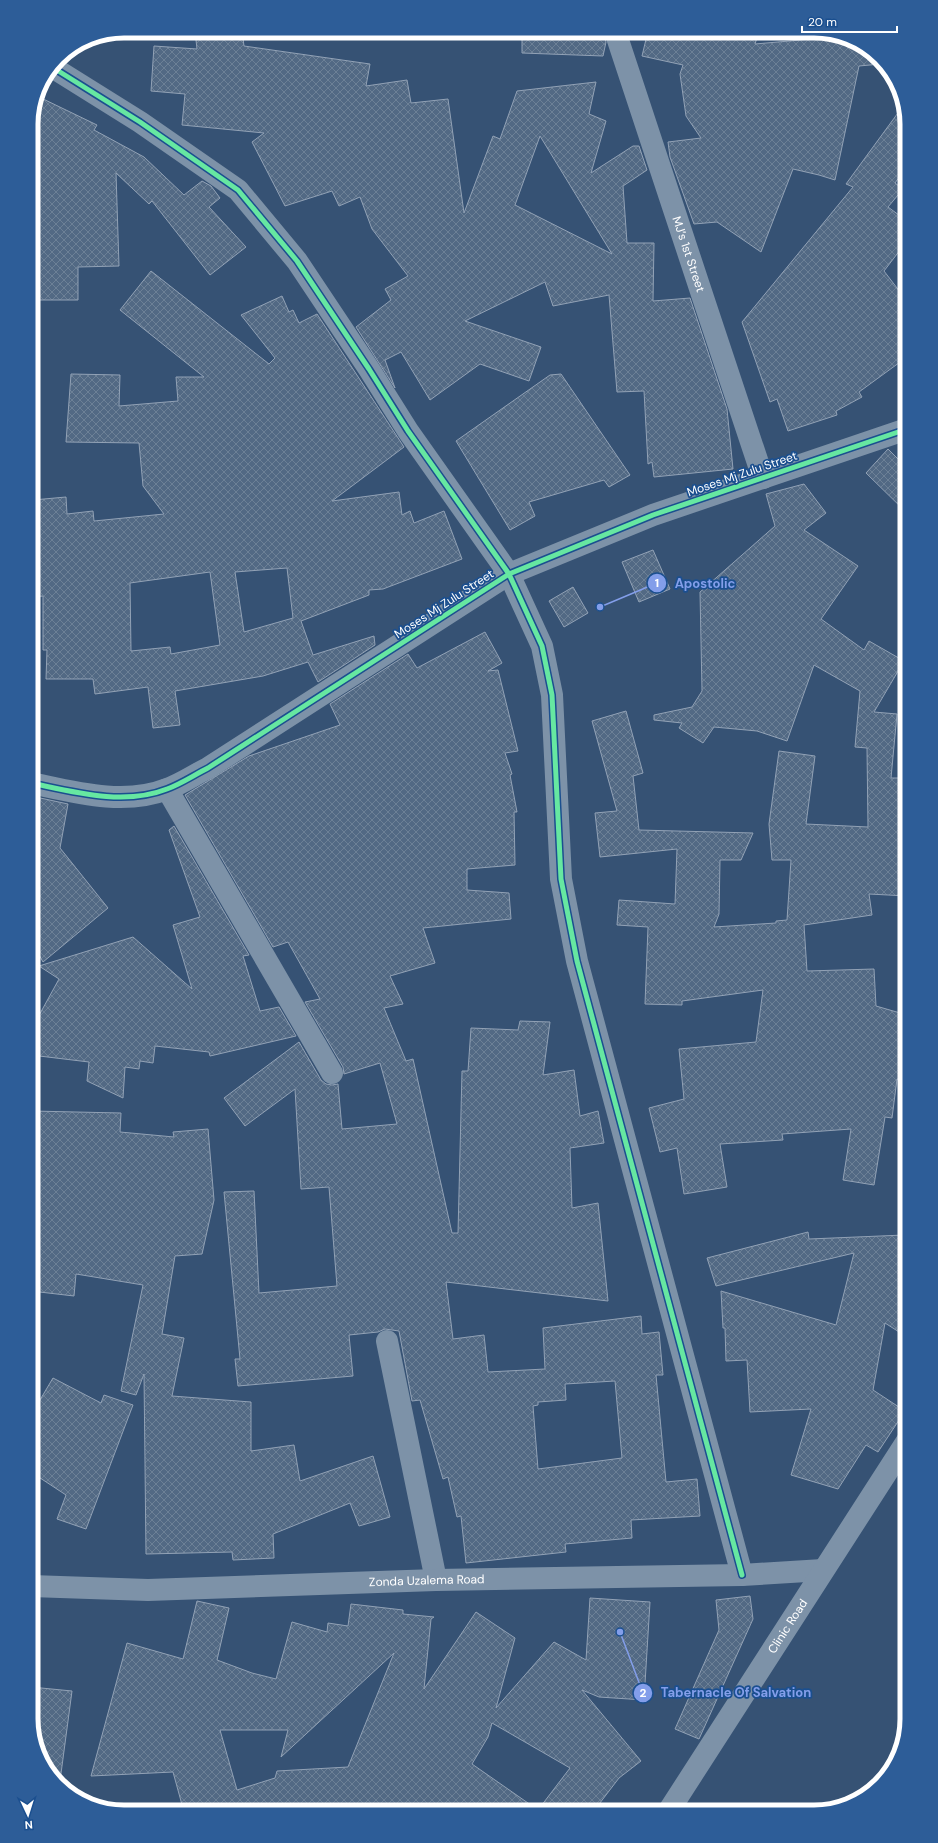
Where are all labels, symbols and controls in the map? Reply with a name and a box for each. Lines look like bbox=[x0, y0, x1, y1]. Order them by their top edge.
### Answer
scale bar bbox=[802, 8, 897, 34]
text: 20 m bbox=[808, 14, 837, 30]
street label: MJ’s 1st Street bbox=[668, 214, 709, 294]
street label: Moses Mj Zulu Street bbox=[685, 448, 800, 500]
street label: Moses Mj Zulu Street bbox=[391, 566, 497, 642]
callout: Apostolic bbox=[647, 570, 743, 595]
text: 1 bbox=[655, 575, 659, 591]
text: Apostolic bbox=[675, 575, 735, 592]
street label: Zonda Uzalema Road bbox=[369, 1571, 485, 1590]
street label: Clinic Road bbox=[764, 1596, 811, 1657]
callout: Tabernacle Of Salvation bbox=[633, 1680, 819, 1705]
text: Tabernacle Of Salvation bbox=[661, 1684, 811, 1701]
text: 2 bbox=[640, 1685, 647, 1701]
north arrow bbox=[8, 1795, 48, 1835]
text: N bbox=[24, 1818, 33, 1832]

